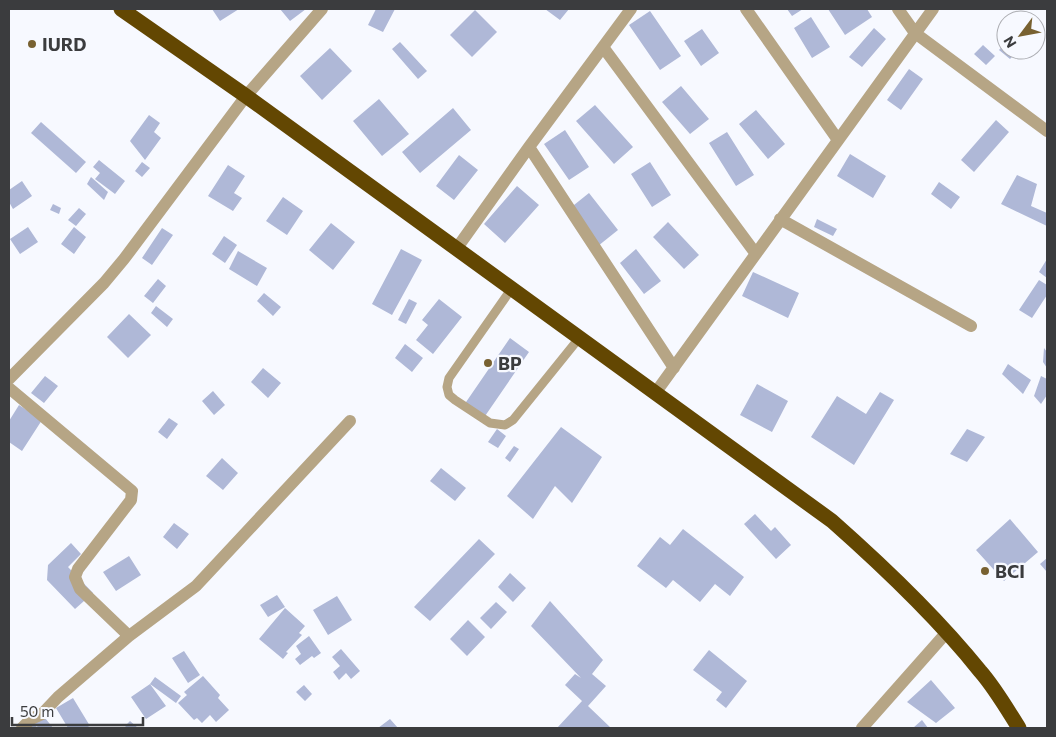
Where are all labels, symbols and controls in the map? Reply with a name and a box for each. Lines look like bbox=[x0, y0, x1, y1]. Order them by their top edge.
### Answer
north arrow bbox=[996, 10, 1046, 60]
place label: IURD bbox=[42, 33, 86, 55]
text: N bbox=[1000, 33, 1020, 51]
marker: IURD bbox=[26, 38, 38, 50]
place label: BP bbox=[498, 352, 522, 374]
marker: BP bbox=[482, 357, 494, 369]
place label: BCI bbox=[995, 560, 1025, 582]
marker: BCI bbox=[979, 565, 991, 577]
scale bar bbox=[12, 694, 144, 726]
text: 50 m bbox=[20, 702, 54, 720]

